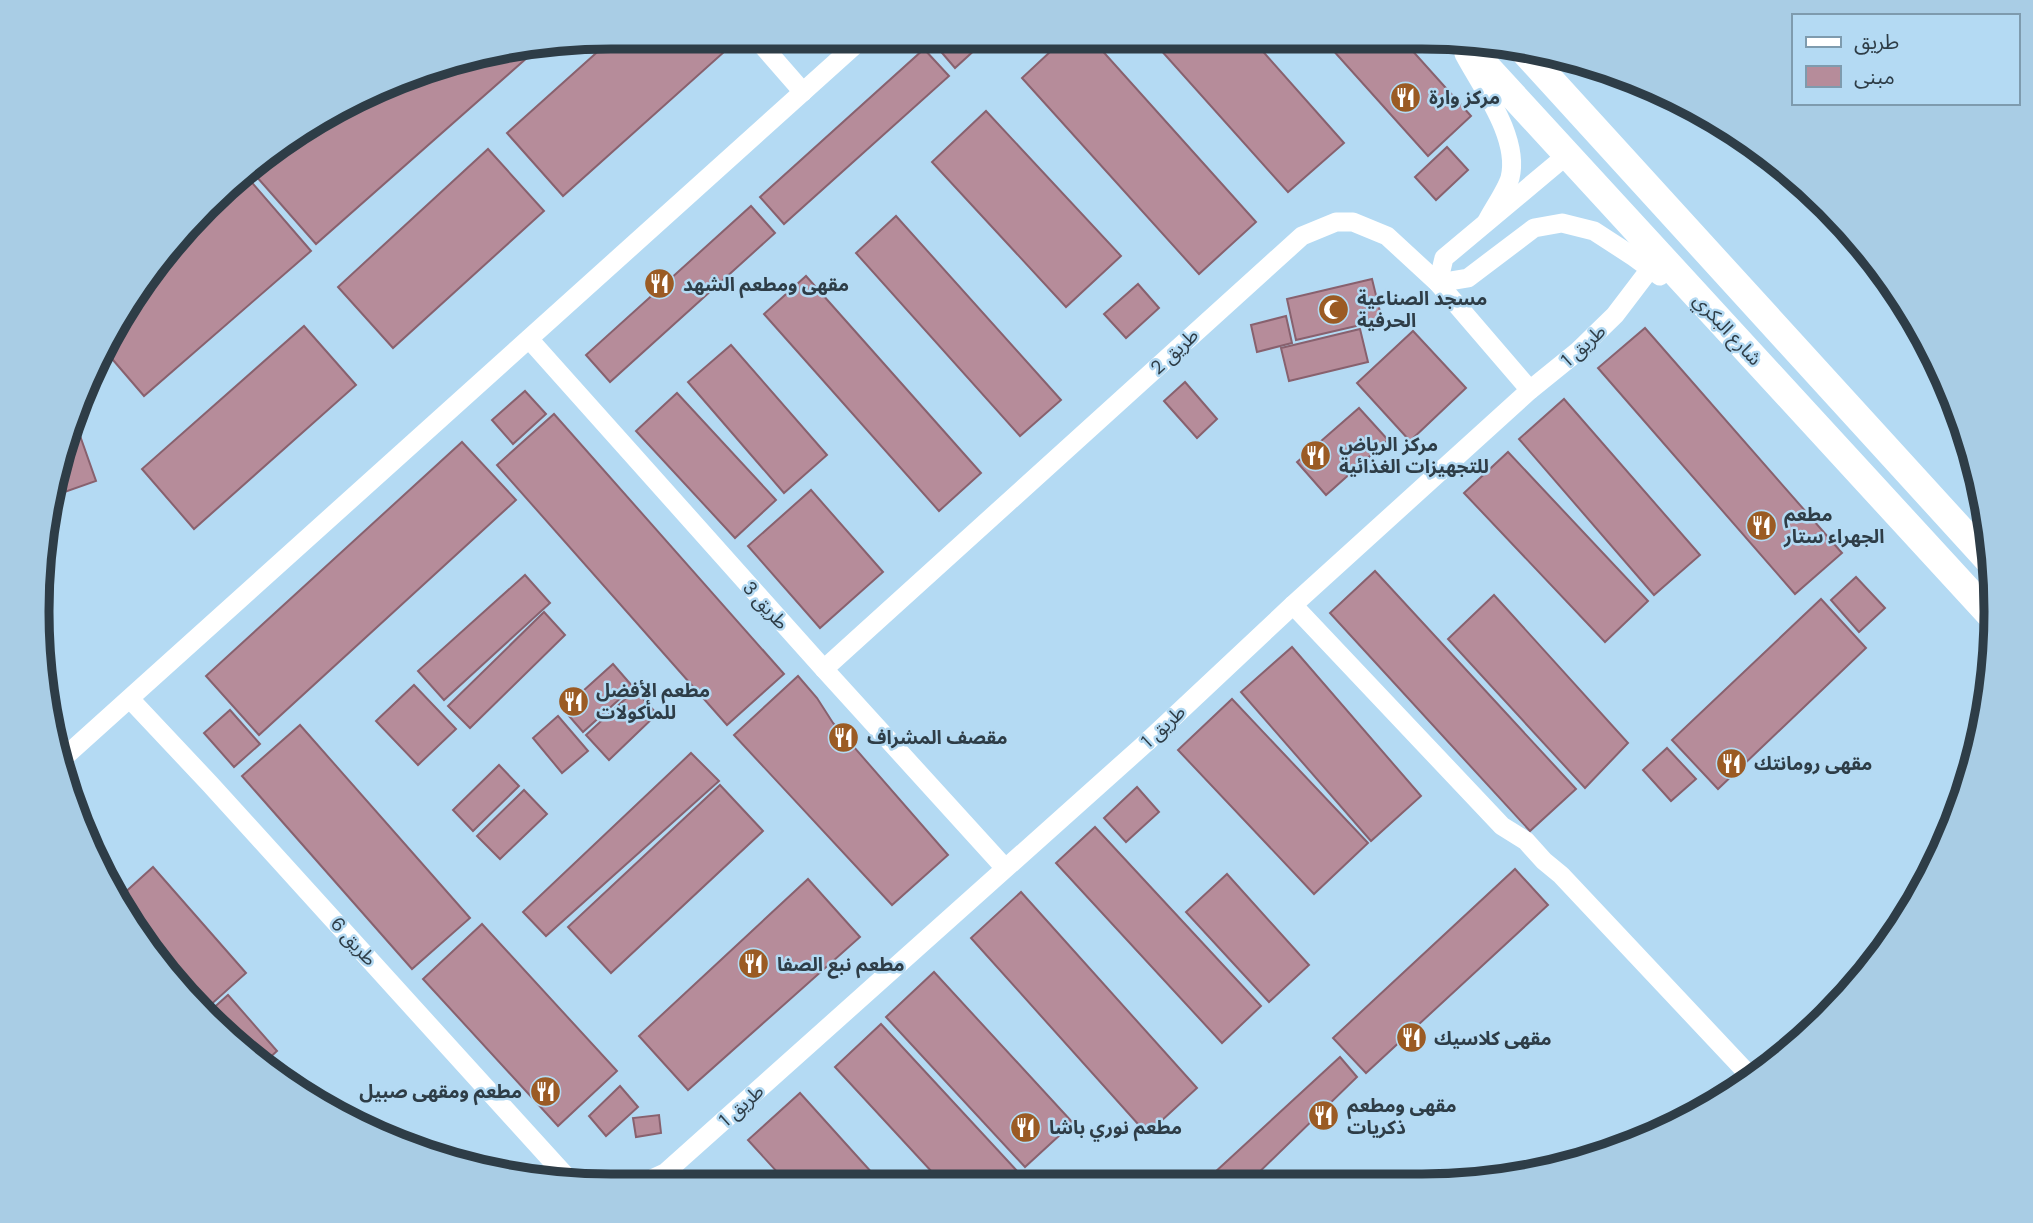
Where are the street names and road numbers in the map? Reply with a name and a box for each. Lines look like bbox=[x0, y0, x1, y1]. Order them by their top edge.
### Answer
street label: شارع البكري bbox=[1686, 288, 1767, 372]
street label: طريق 1 bbox=[1556, 319, 1611, 372]
street label: طريق 2 bbox=[1145, 323, 1204, 380]
street label: طريق 3 bbox=[737, 576, 794, 635]
street label: طريق 1 bbox=[1136, 699, 1191, 753]
street label: طريق 6 bbox=[325, 911, 382, 971]
street label: طريق 1 bbox=[714, 1079, 769, 1132]

